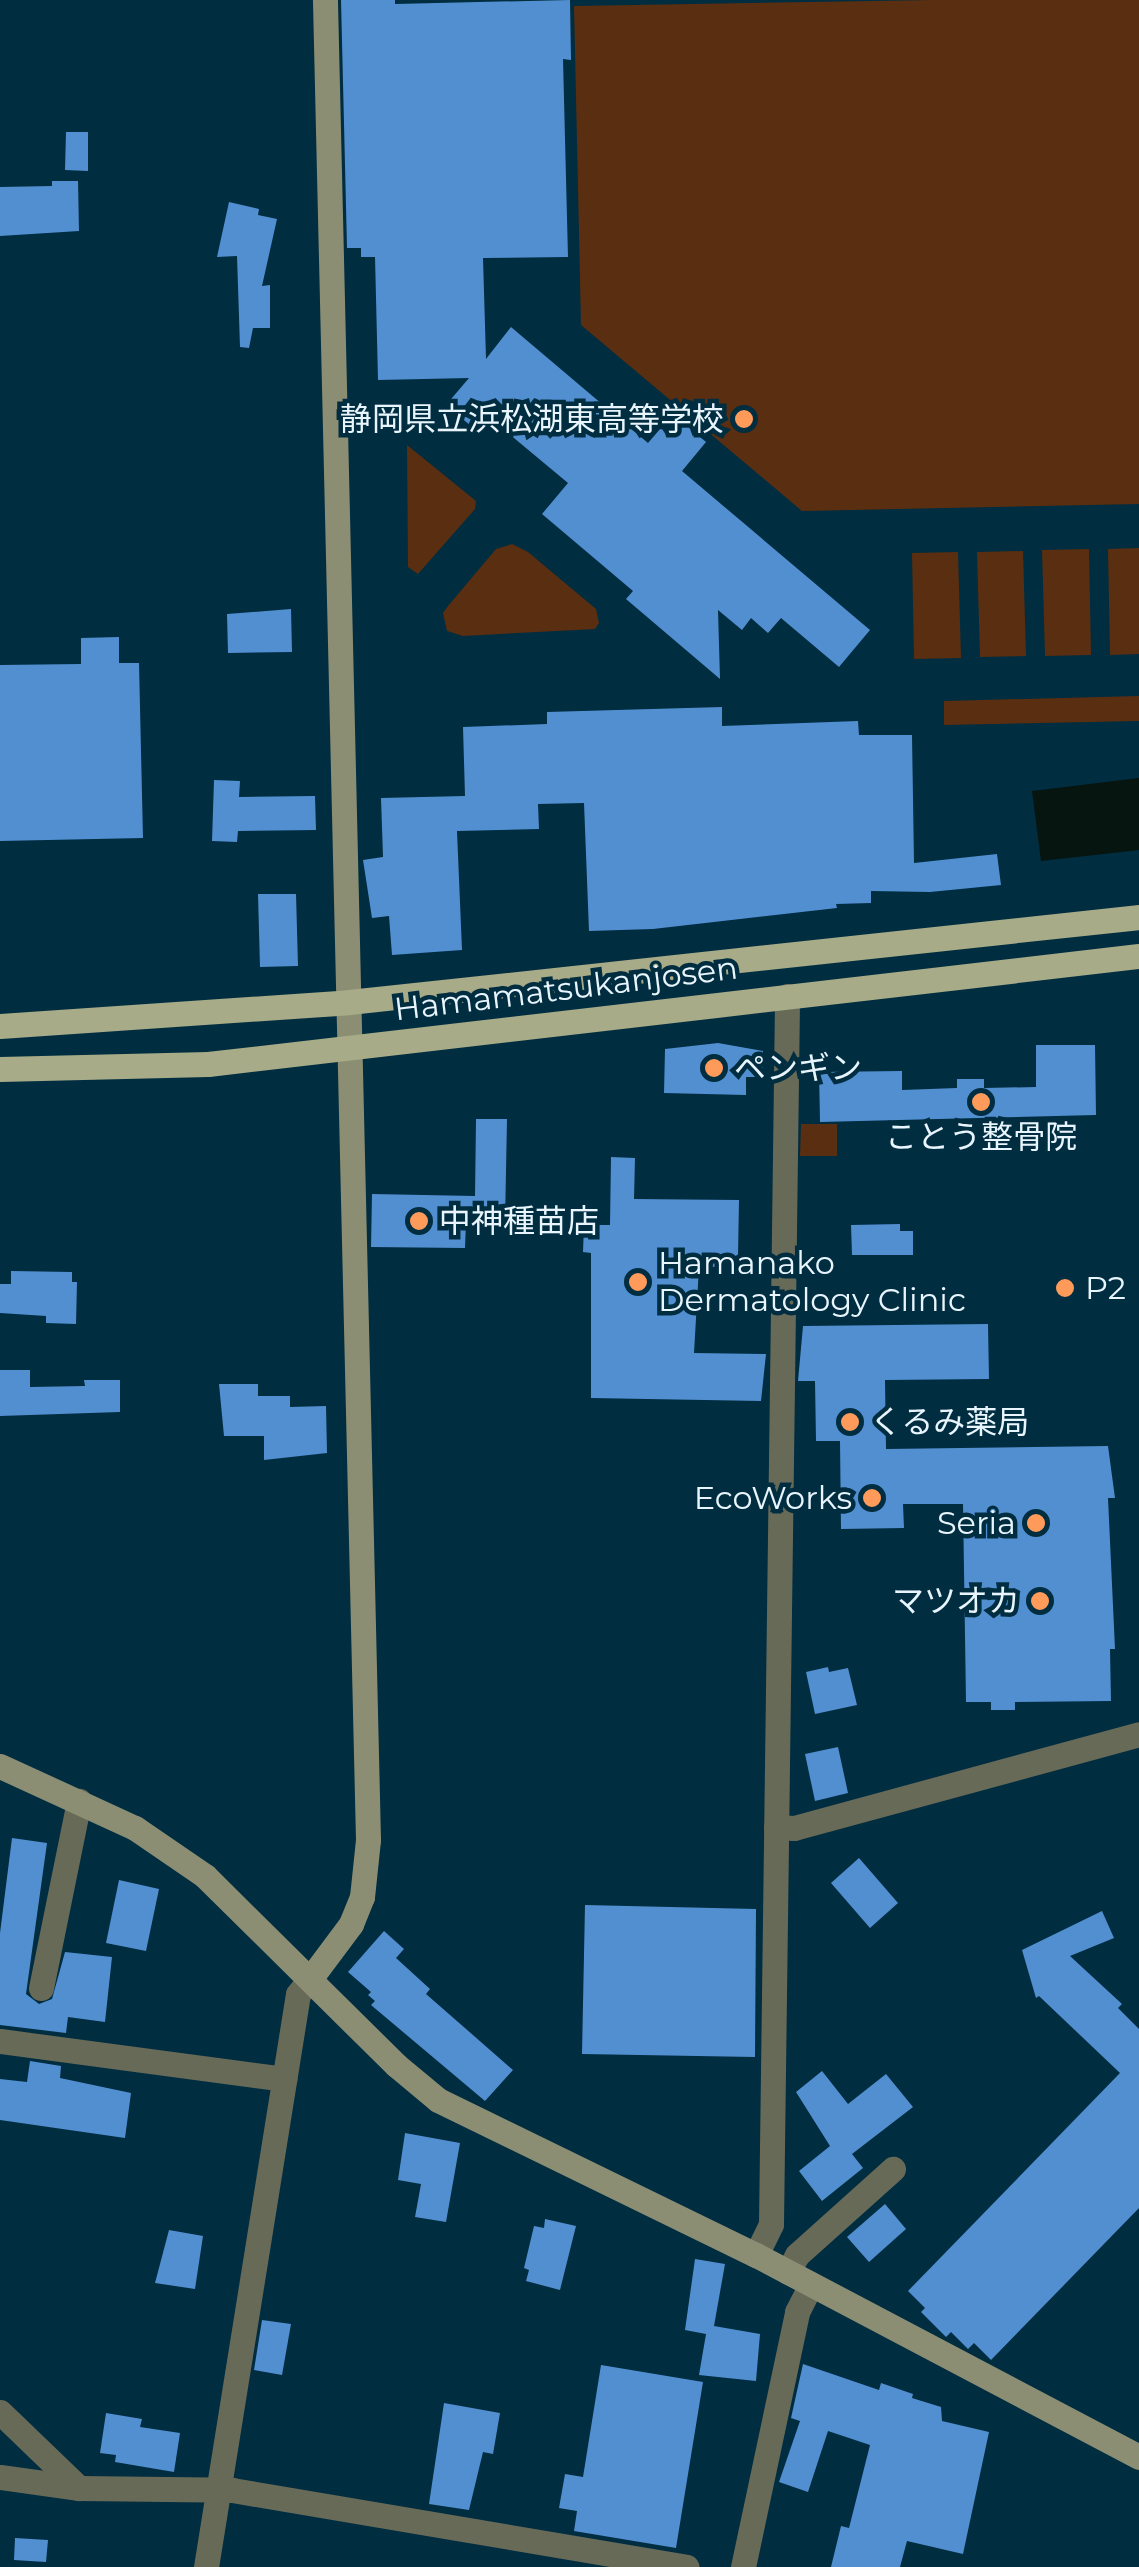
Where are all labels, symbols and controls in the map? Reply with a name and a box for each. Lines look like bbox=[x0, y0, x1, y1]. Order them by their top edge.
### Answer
place label: 静岡県立浜松湖東高等学校 bbox=[340, 400, 724, 438]
marker: 静岡県立浜松湖東高等学校 bbox=[733, 408, 755, 430]
street label: Hamamatsukanjosen bbox=[392, 949, 740, 1029]
place label: ペンギン bbox=[734, 1049, 862, 1087]
marker: ペンギン bbox=[703, 1057, 725, 1079]
marker: ことう整骨院 bbox=[970, 1091, 992, 1113]
place label: ことう整骨院 bbox=[885, 1118, 1077, 1156]
place label: 中神種苗店 bbox=[439, 1202, 599, 1240]
marker: 中神種苗店 bbox=[408, 1210, 430, 1232]
place label: Hamanako Dermatology Clinic bbox=[658, 1245, 966, 1320]
place label: P2 bbox=[1085, 1269, 1126, 1307]
marker: Hamanako Dermatology Clinic bbox=[627, 1271, 649, 1293]
marker: P2 bbox=[1054, 1277, 1076, 1299]
place label: くるみ薬局 bbox=[870, 1403, 1030, 1441]
marker: くるみ薬局 bbox=[839, 1411, 861, 1433]
place label: EcoWorks bbox=[694, 1479, 852, 1517]
marker: EcoWorks bbox=[861, 1487, 883, 1509]
place label: Seria bbox=[937, 1504, 1016, 1542]
marker: Seria bbox=[1025, 1512, 1047, 1534]
place label: マツオカ bbox=[892, 1582, 1020, 1620]
marker: マツオカ bbox=[1029, 1590, 1051, 1612]

